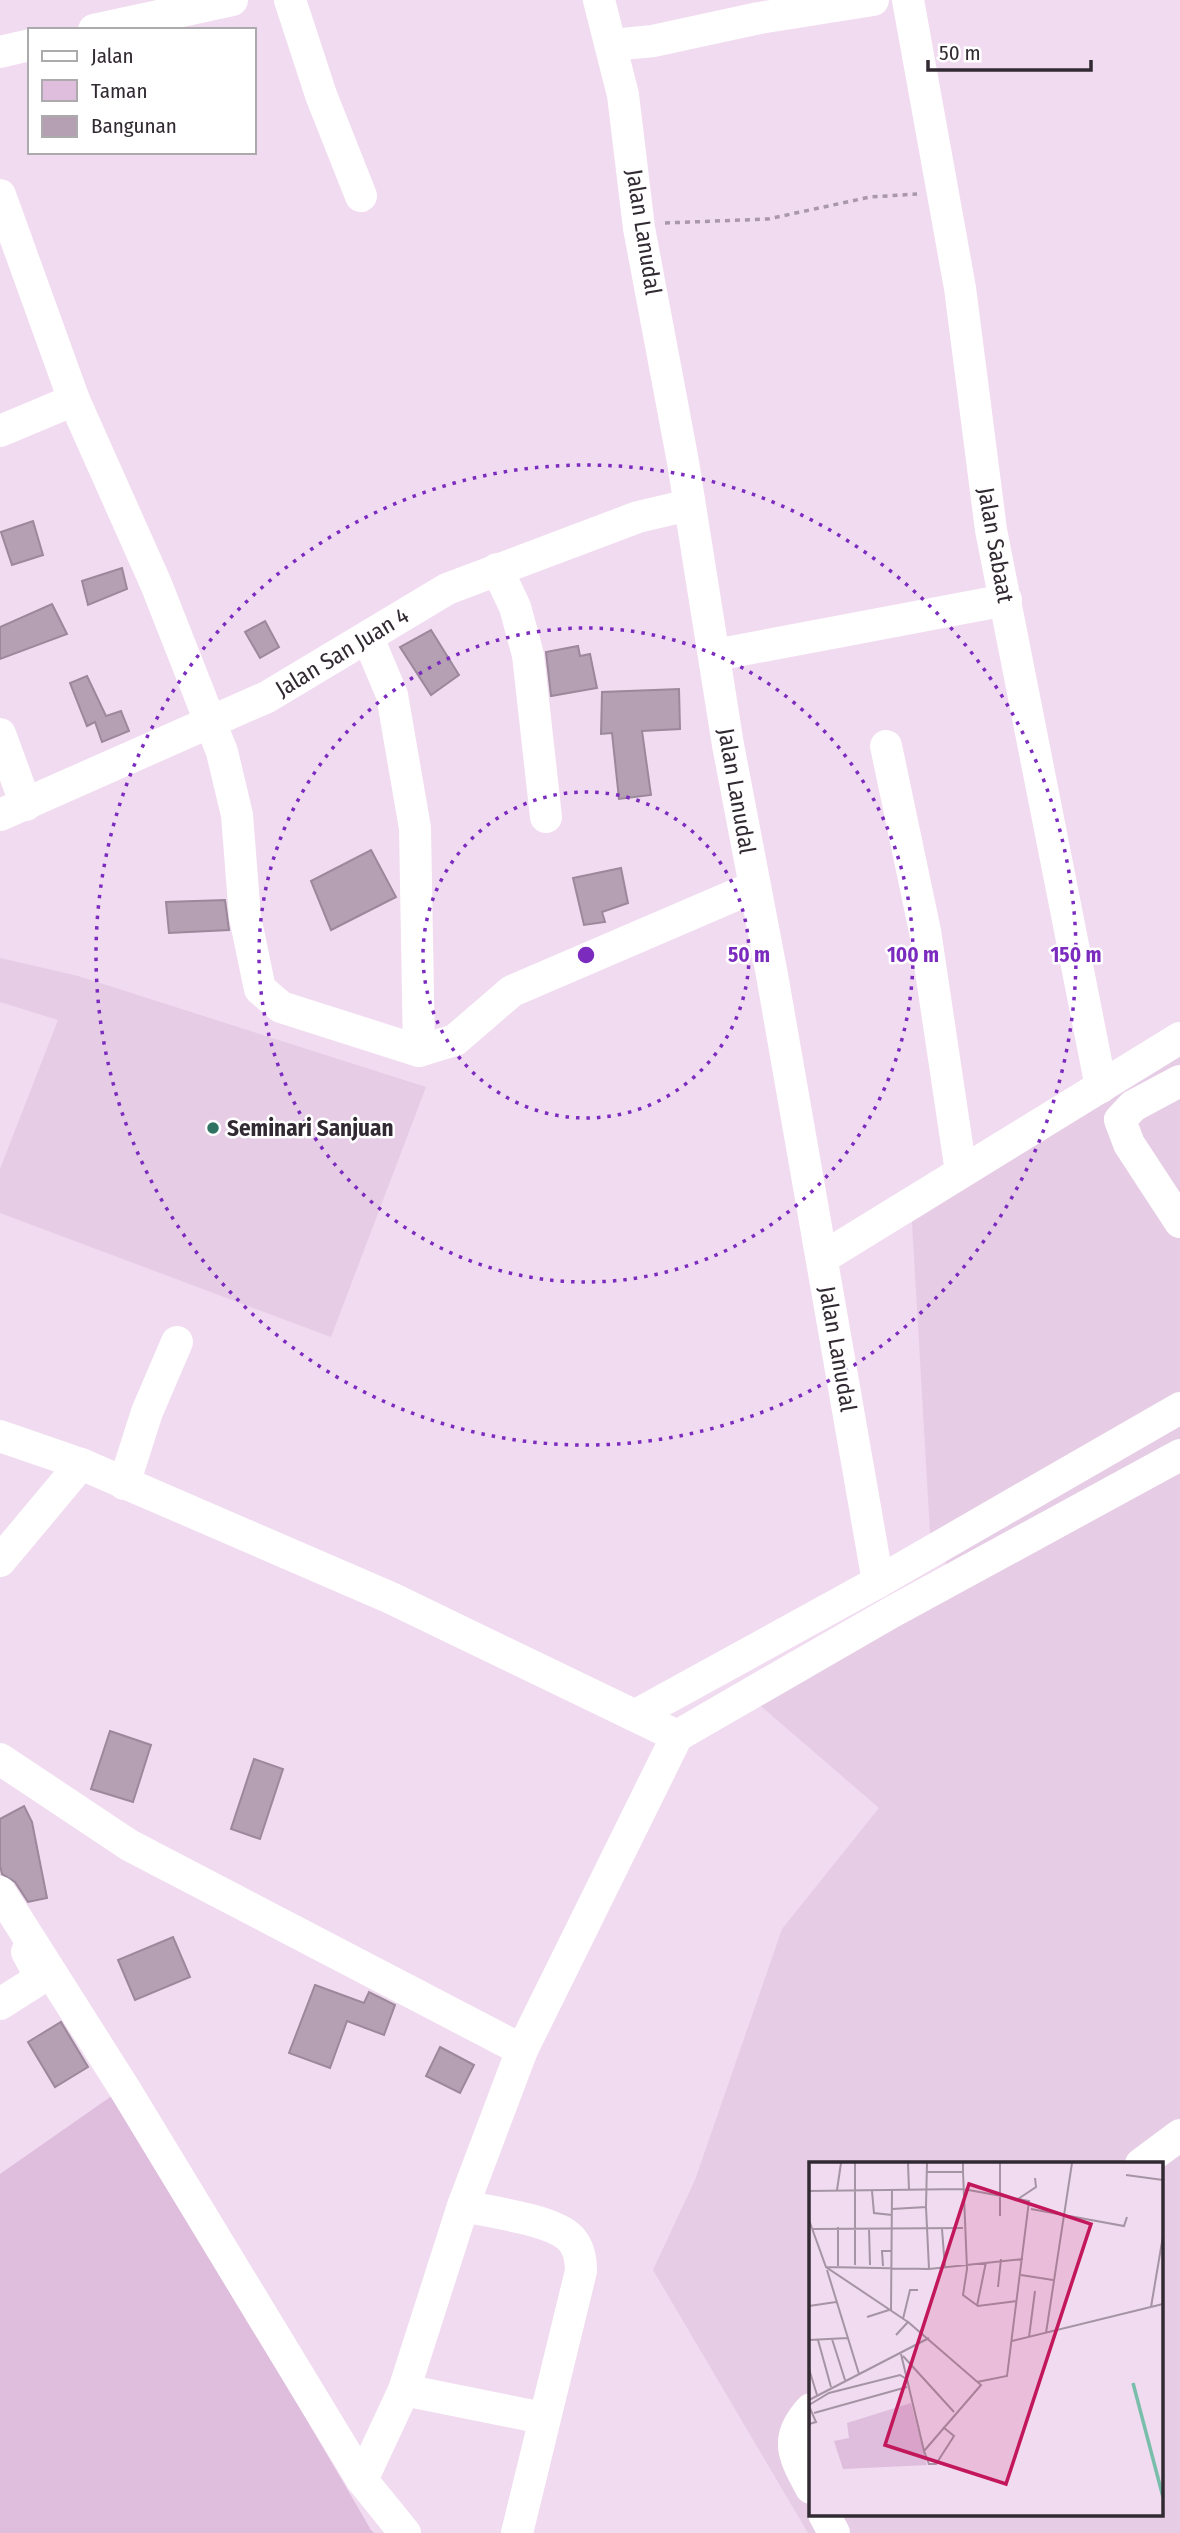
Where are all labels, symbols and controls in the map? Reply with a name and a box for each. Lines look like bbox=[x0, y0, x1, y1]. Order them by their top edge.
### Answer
legend bbox=[28, 28, 256, 154]
scale bar bbox=[928, 28, 1091, 72]
text: 50 m bbox=[939, 40, 981, 66]
text: Jalan bbox=[91, 43, 134, 69]
text: Taman bbox=[91, 78, 147, 104]
text: Bangunan bbox=[91, 113, 177, 139]
street label: Jalan Lanudal bbox=[620, 167, 668, 297]
street label: Jalan Sabaat bbox=[972, 485, 1020, 605]
street label: Jalan San Juan 4 bbox=[270, 601, 414, 703]
street label: Jalan Lanudal bbox=[712, 726, 762, 856]
text: 50 m bbox=[728, 942, 770, 968]
text: 100 m bbox=[887, 942, 939, 968]
text: 150 m bbox=[1050, 942, 1102, 968]
centre of rings bbox=[574, 943, 598, 967]
place label: Seminari Sanjuan bbox=[227, 1114, 394, 1142]
marker: Seminari Sanjuan bbox=[205, 1120, 221, 1136]
street label: Jalan Lanudal bbox=[813, 1284, 863, 1414]
inset map bbox=[809, 2162, 1162, 2516]

